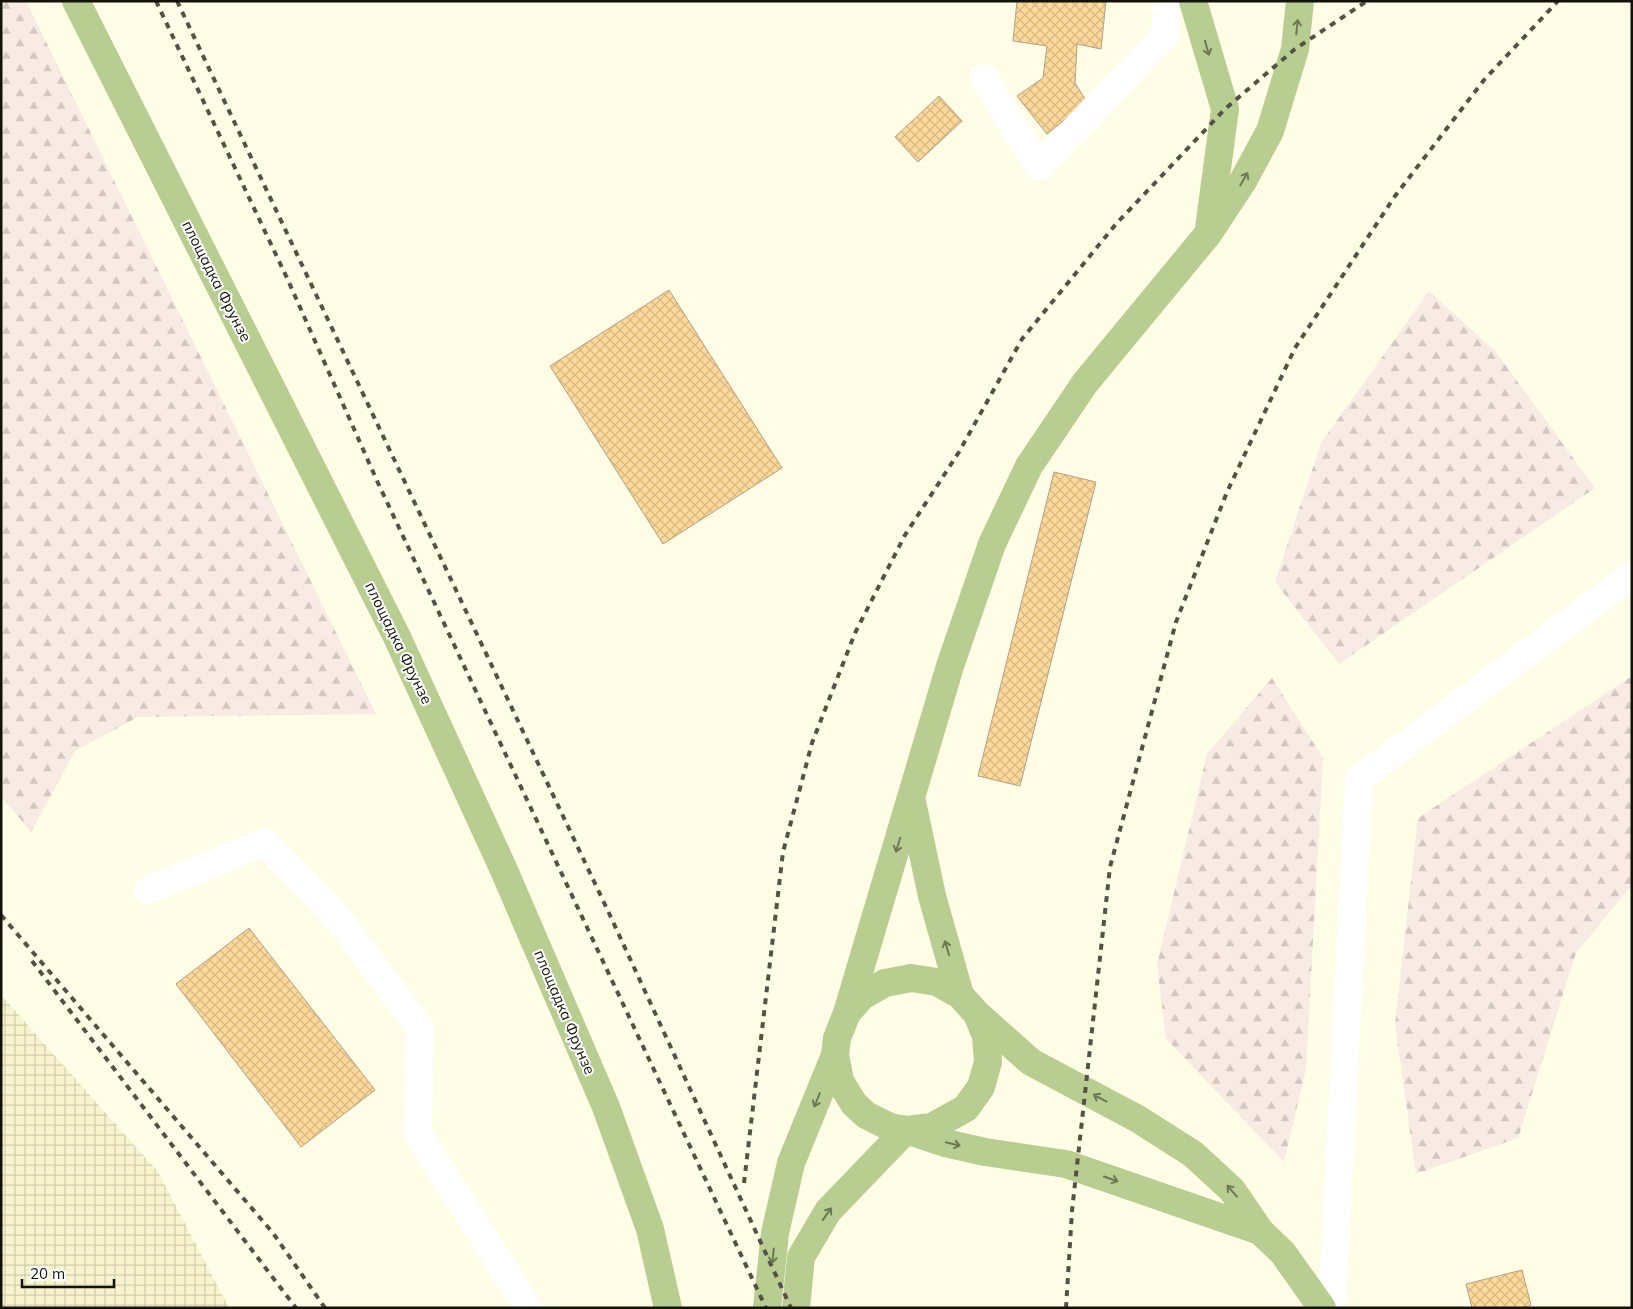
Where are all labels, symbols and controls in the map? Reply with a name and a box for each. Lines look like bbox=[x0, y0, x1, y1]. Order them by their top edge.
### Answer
one-way arrow bbox=[1292, 19, 1302, 35]
one-way arrow bbox=[1203, 40, 1213, 56]
one-way arrow bbox=[1240, 172, 1250, 186]
street label: площадка Фрунзе bbox=[178, 217, 256, 345]
street label: площадка Фрунзе bbox=[361, 579, 437, 707]
one-way arrow bbox=[892, 837, 902, 853]
one-way arrow bbox=[941, 940, 951, 956]
street label: площадка Фрунзе bbox=[530, 947, 600, 1077]
one-way arrow bbox=[812, 1092, 821, 1107]
one-way arrow bbox=[1093, 1093, 1108, 1103]
one-way arrow bbox=[944, 1140, 960, 1149]
one-way arrow bbox=[1102, 1175, 1118, 1184]
one-way arrow bbox=[1226, 1185, 1238, 1198]
one-way arrow bbox=[822, 1207, 832, 1221]
one-way arrow bbox=[768, 1247, 778, 1263]
scale bar bbox=[22, 1256, 115, 1288]
text: 20 m bbox=[30, 1264, 65, 1283]

